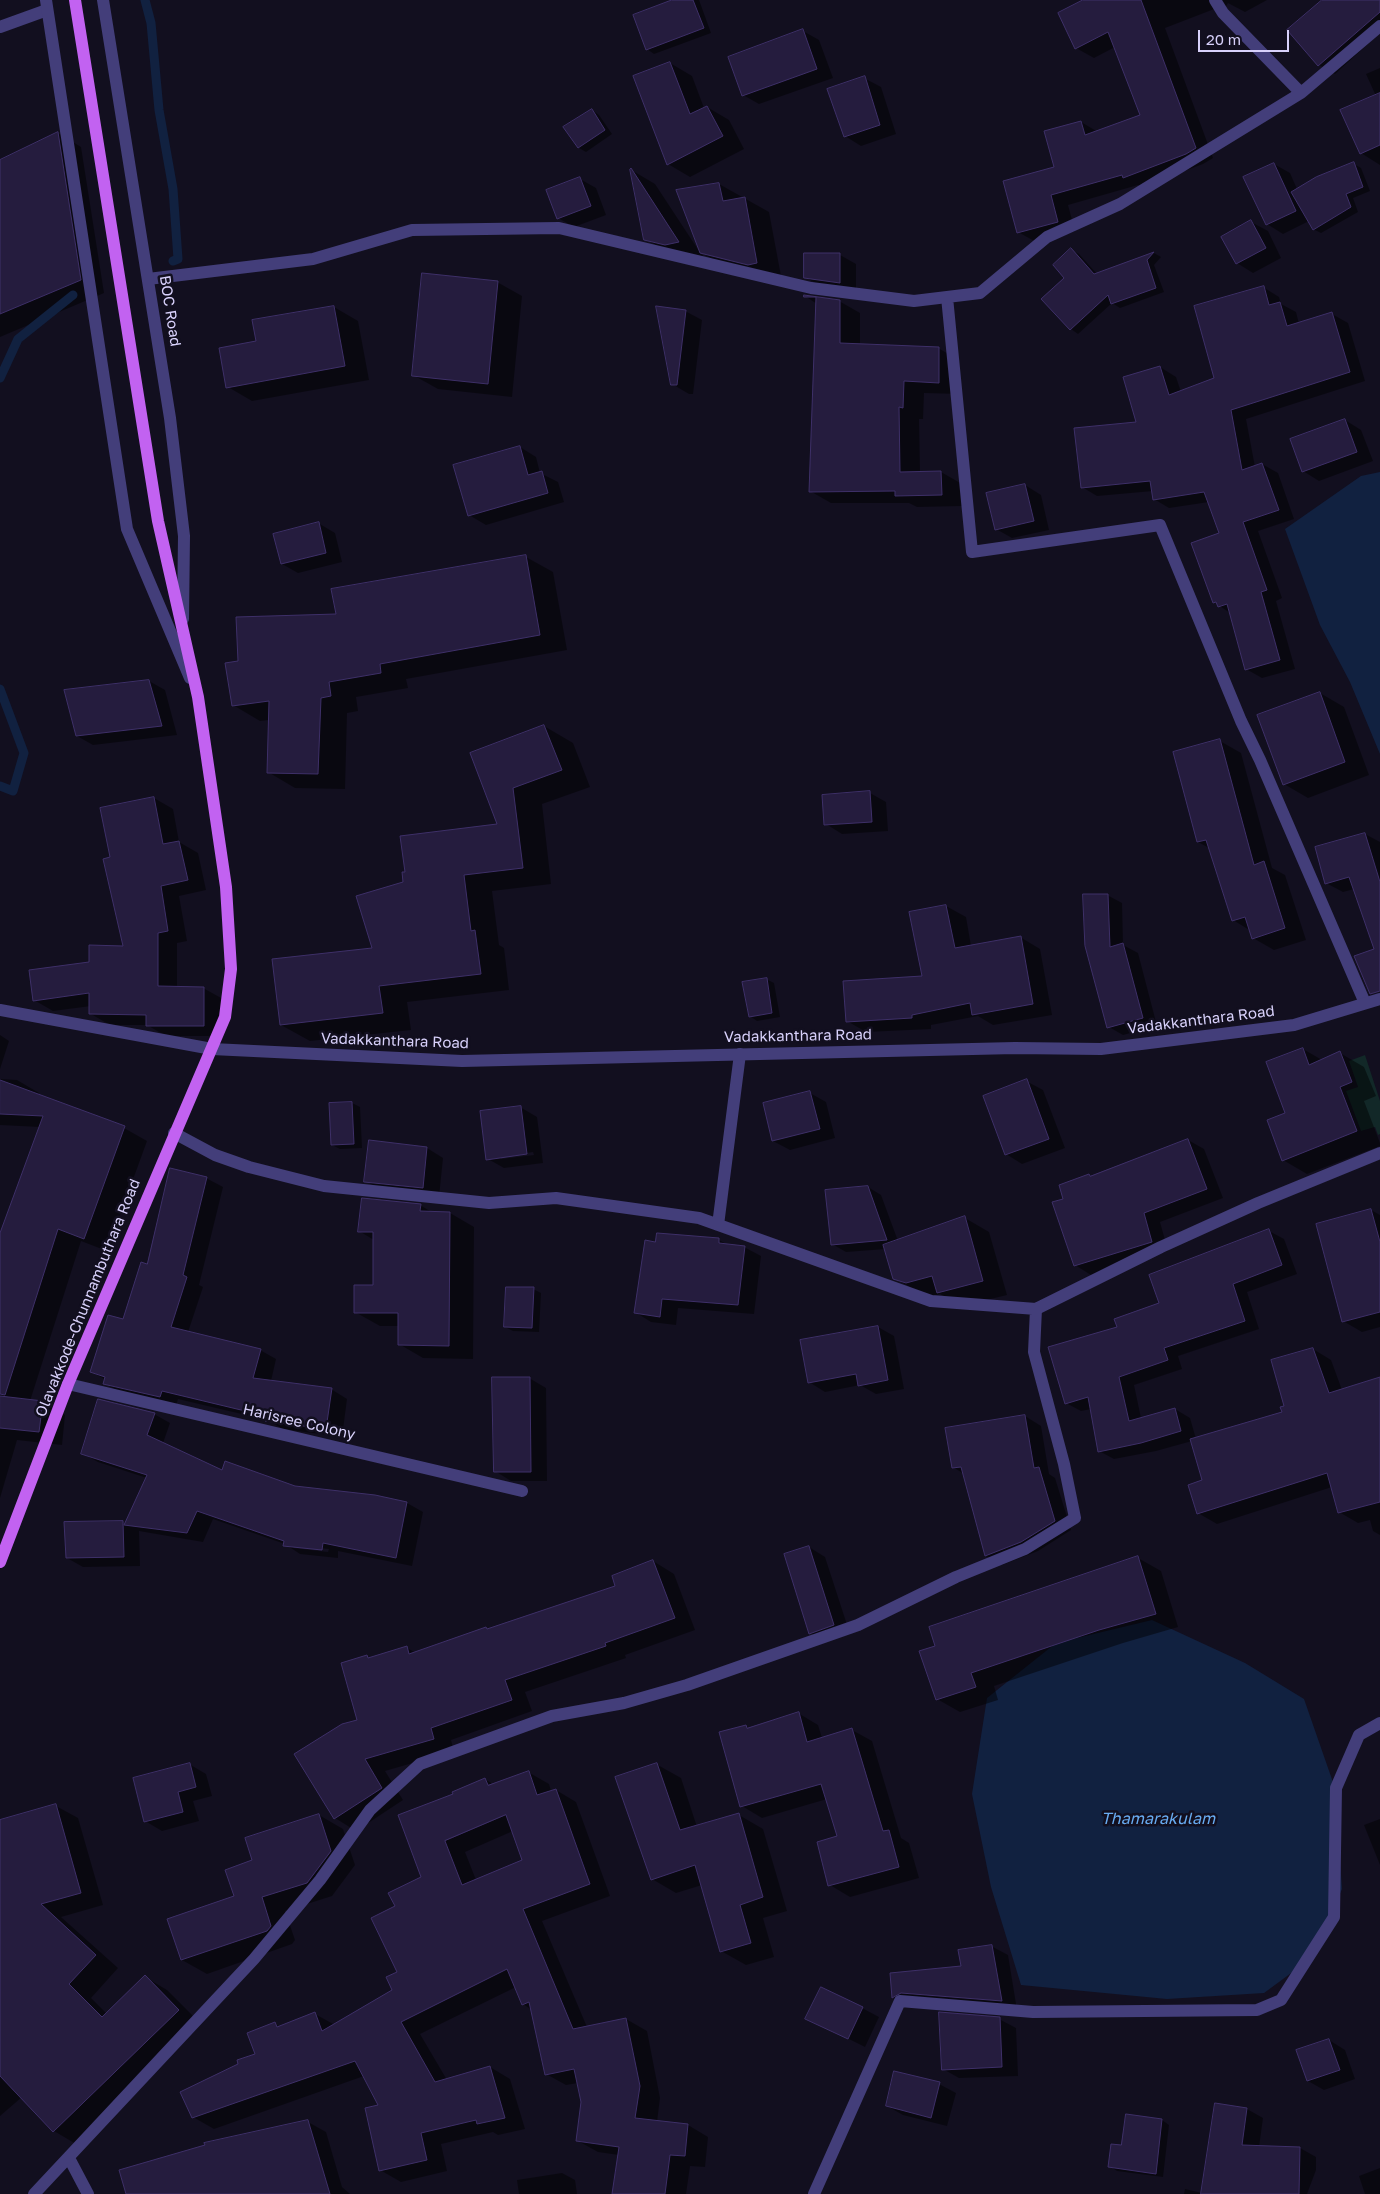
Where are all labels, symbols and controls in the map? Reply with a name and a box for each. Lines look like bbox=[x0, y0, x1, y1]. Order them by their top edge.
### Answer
scale bar bbox=[1200, 20, 1291, 52]
text: 20 m bbox=[1206, 30, 1241, 48]
street label: BOC Road bbox=[155, 274, 185, 348]
street label: Vadakkanthara Road bbox=[1126, 1002, 1276, 1038]
street label: Vadakkanthara Road bbox=[724, 1026, 872, 1046]
street label: Vadakkanthara Road bbox=[321, 1029, 469, 1053]
street label: Olavakkode-Chunnambuthara Road bbox=[32, 1176, 144, 1420]
street label: Harisree Colony bbox=[241, 1400, 357, 1444]
water label: Thamarakulam bbox=[1101, 1809, 1215, 1829]

